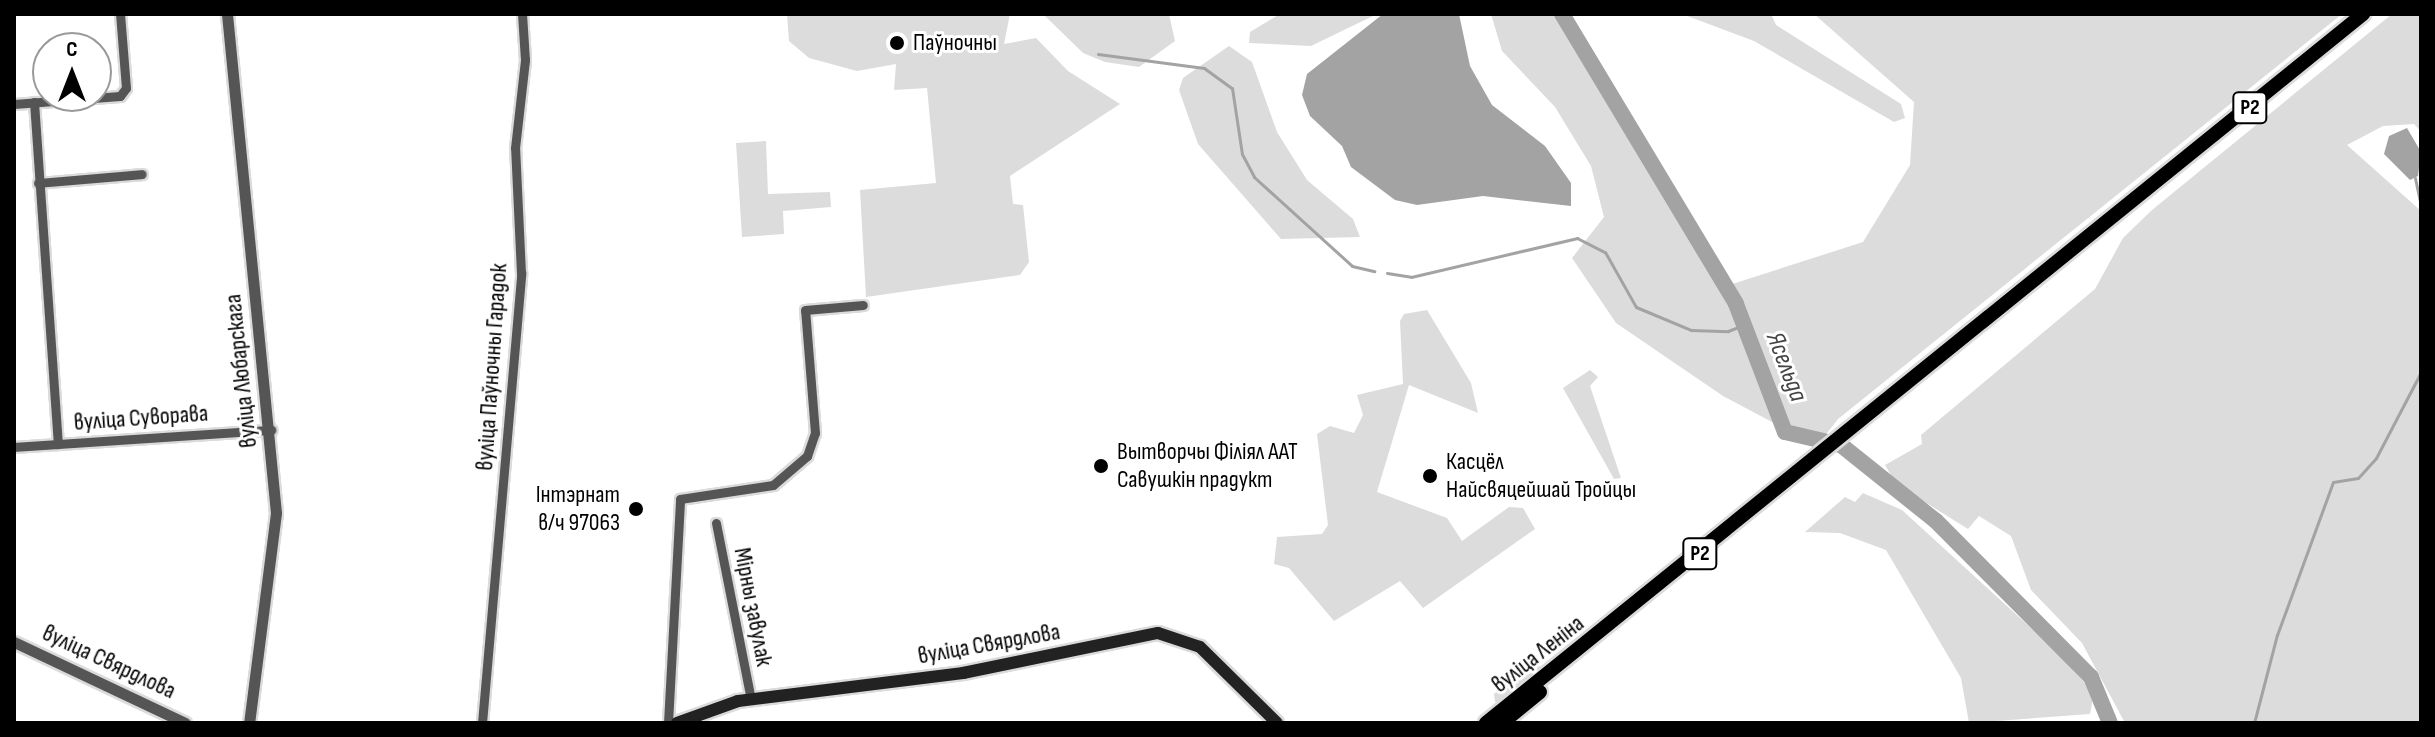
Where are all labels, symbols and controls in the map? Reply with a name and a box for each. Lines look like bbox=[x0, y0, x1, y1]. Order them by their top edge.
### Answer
place label: Паўночны bbox=[913, 29, 997, 57]
north arrow bbox=[32, 32, 112, 112]
marker: Паўночны bbox=[888, 34, 906, 52]
text: С bbox=[66, 36, 78, 63]
road number: Р2 bbox=[2232, 90, 2268, 126]
street label: вуліца Паўночны Гарадок bbox=[470, 262, 514, 472]
street label: вуліца Любарскага bbox=[219, 293, 263, 449]
water label: Ясельда bbox=[1759, 328, 1813, 406]
street label: вуліца Суворава bbox=[73, 399, 209, 437]
place label: Вытворчы Філіял ААТ Савушкін прадукт bbox=[1117, 438, 1298, 494]
place label: Касцёл Найсвяцейшай Тройцы bbox=[1446, 448, 1636, 504]
marker: Вытворчы Філіял ААТ Савушкін прадукт bbox=[1092, 457, 1110, 475]
marker: Касцёл Найсвяцейшай Тройцы bbox=[1421, 467, 1439, 485]
place label: Інтэрнат в/ч 97063 bbox=[536, 481, 620, 537]
marker: Інтэрнат в/ч 97063 bbox=[627, 500, 645, 518]
road number: Р2 bbox=[1682, 536, 1718, 572]
street label: Мірны завулак bbox=[727, 545, 779, 669]
street label: вуліца Леніна bbox=[1486, 609, 1590, 699]
street label: вуліца Свярдлова bbox=[916, 617, 1062, 671]
street label: вуліца Свярдлова bbox=[38, 619, 180, 705]

